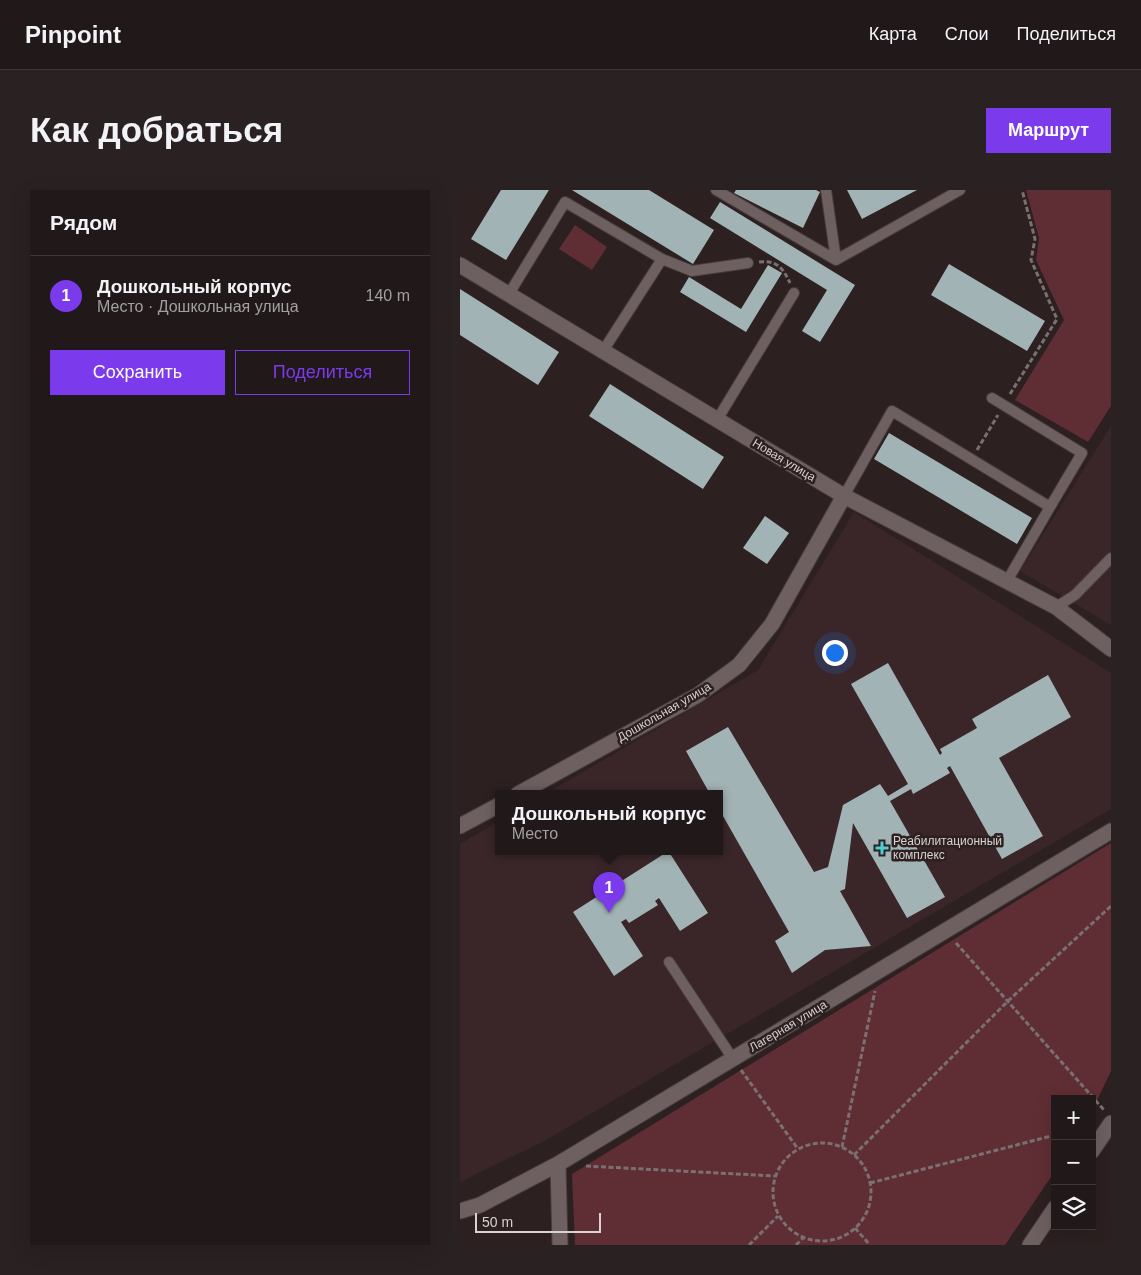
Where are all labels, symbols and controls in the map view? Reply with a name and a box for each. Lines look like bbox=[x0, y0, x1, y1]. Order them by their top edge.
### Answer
text: Pinpoint bbox=[25, 21, 121, 48]
text: Карта bbox=[869, 24, 917, 44]
text: Слои bbox=[945, 24, 989, 44]
text: Поделиться bbox=[1017, 24, 1116, 44]
button: Маршрут bbox=[986, 108, 1111, 153]
text: Как добраться bbox=[30, 110, 283, 149]
text: Рядом bbox=[50, 211, 117, 234]
text: Дошкольный корпус bbox=[97, 276, 292, 297]
text: 1 bbox=[62, 287, 70, 304]
text: 140 m bbox=[366, 287, 410, 304]
text: Место · Дошкольная улица bbox=[97, 298, 299, 315]
button: Сохранить bbox=[50, 350, 225, 395]
button: Поделиться bbox=[235, 350, 410, 395]
street label: Новая улица bbox=[750, 436, 818, 484]
your location bbox=[822, 640, 848, 666]
street label: Дошкольная улица bbox=[615, 679, 714, 744]
popup bbox=[495, 790, 723, 855]
text: Дошкольный корпус bbox=[512, 803, 706, 824]
text: Место bbox=[512, 825, 558, 842]
place label: Реабилитационный комплекс bbox=[893, 834, 1002, 862]
marker: Реабилитационный комплекс bbox=[875, 841, 889, 855]
pin: 1 bbox=[593, 872, 625, 913]
street label: Лагерная улица bbox=[747, 997, 830, 1055]
map controls bbox=[1051, 1095, 1096, 1230]
button: + bbox=[1051, 1095, 1096, 1140]
button: − bbox=[1051, 1140, 1096, 1185]
button: layers bbox=[1051, 1185, 1096, 1230]
scale bar bbox=[475, 1210, 601, 1233]
text: 50 m bbox=[482, 1214, 513, 1230]

